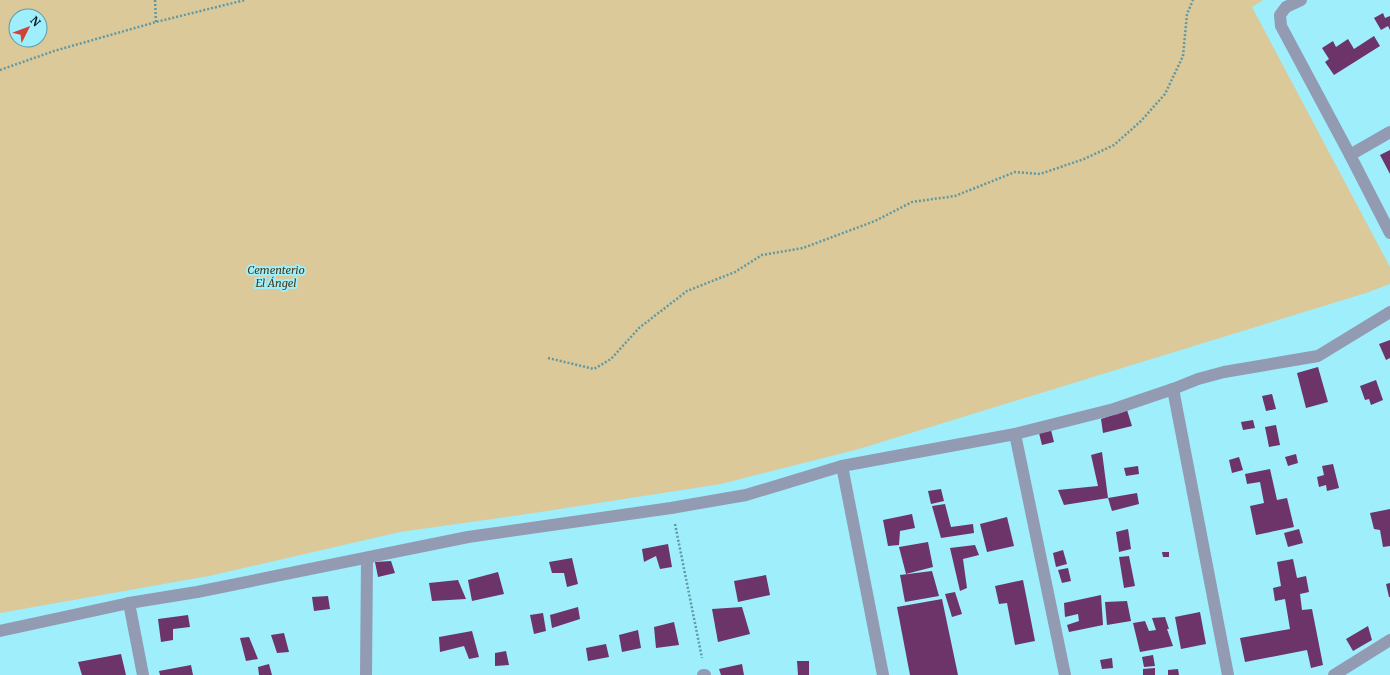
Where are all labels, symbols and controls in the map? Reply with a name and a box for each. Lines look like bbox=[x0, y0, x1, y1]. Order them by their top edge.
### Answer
north arrow bbox=[8, 8, 48, 48]
text: N bbox=[27, 13, 44, 29]
park label: Cementerio El Ángel bbox=[247, 263, 305, 290]

